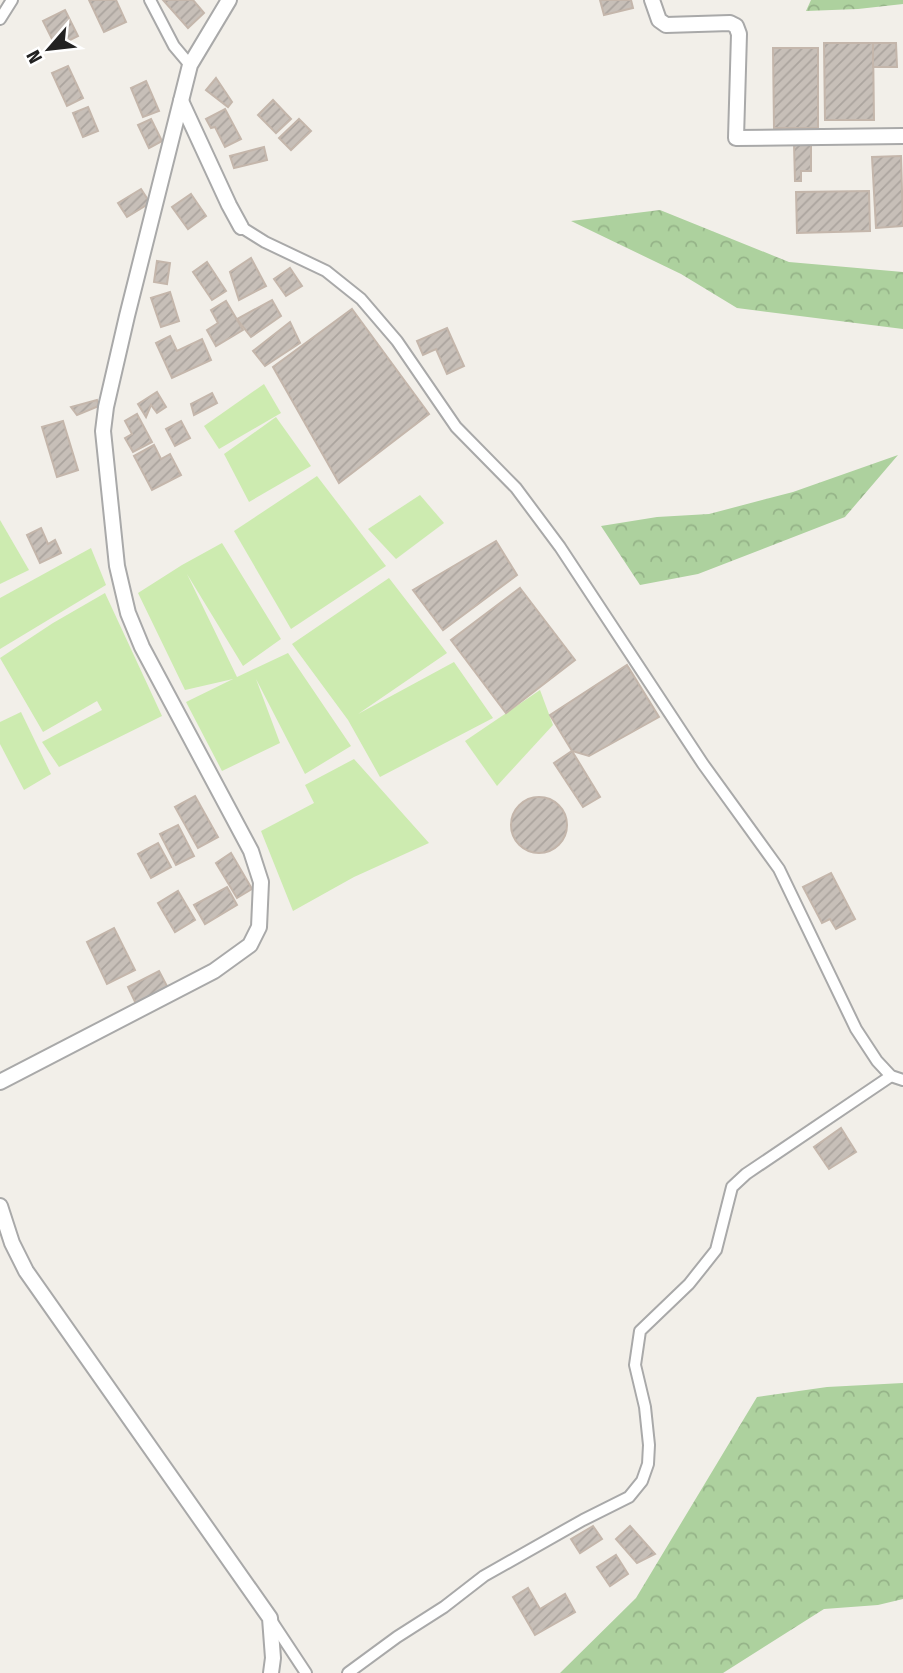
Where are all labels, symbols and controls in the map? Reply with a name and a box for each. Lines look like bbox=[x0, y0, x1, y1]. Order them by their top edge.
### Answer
north arrow bbox=[14, 14, 84, 84]
text: N bbox=[22, 46, 47, 67]

